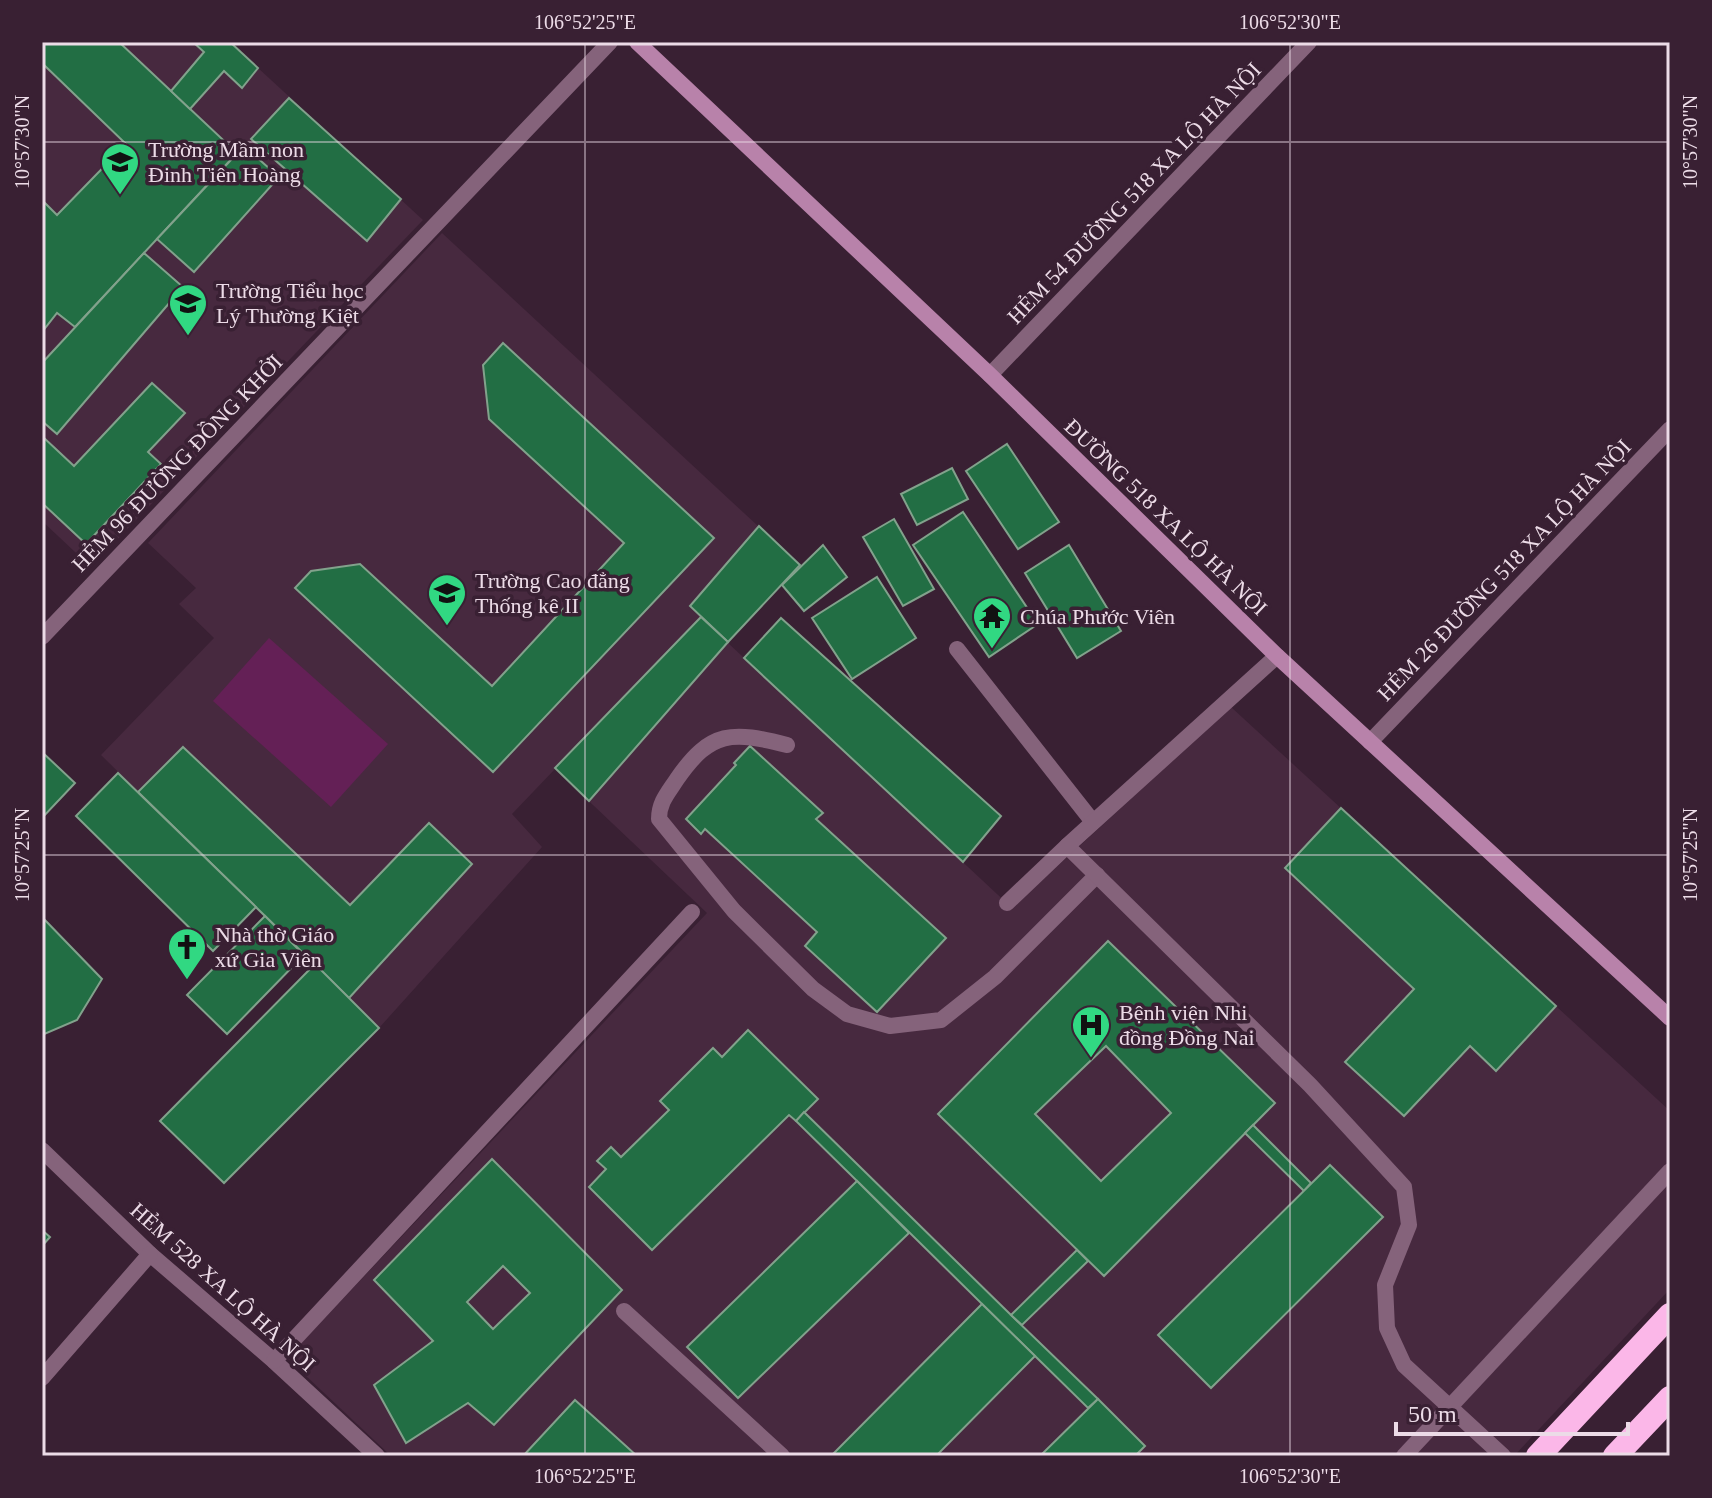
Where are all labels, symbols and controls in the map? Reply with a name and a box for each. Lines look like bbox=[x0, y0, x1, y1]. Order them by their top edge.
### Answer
text: 106°52'25"E bbox=[534, 11, 636, 33]
text: 106°52'30"E bbox=[1239, 11, 1341, 33]
street label: HẺM 54 ĐƯỜNG 518 XA LỘ HÀ NỘI bbox=[1002, 57, 1266, 329]
text: 10°57'30"N bbox=[11, 95, 33, 189]
text: 10°57'30"N bbox=[1679, 95, 1701, 189]
place label: Trường Mầm non Đinh Tiên Hoàng bbox=[148, 137, 304, 187]
school or university icon: Trường Mầm non Đinh Tiên Hoàng bbox=[99, 141, 141, 196]
place label: Trường Tiểu học Lý Thường Kiệt bbox=[216, 278, 364, 328]
school or university icon: Trường Tiểu học Lý Thường Kiệt bbox=[167, 282, 209, 337]
street label: HẺM 96 ĐƯỜNG ĐỒNG KHỞI bbox=[67, 349, 287, 577]
street label: ĐƯỜNG 518 XA LỘ HÀ NỘI bbox=[1060, 414, 1272, 620]
street label: HẺM 26 ĐƯỜNG 518 XA LỘ HÀ NỘI bbox=[1372, 434, 1636, 706]
place label: Trường Cao đẳng Thống kê II bbox=[475, 568, 630, 618]
school or university icon: Trường Cao đẳng Thống kê II bbox=[426, 572, 468, 627]
temple icon: Chúa Phước Viên bbox=[971, 595, 1013, 650]
place label: Chúa Phước Viên bbox=[1020, 604, 1175, 629]
text: 10°57'25"N bbox=[11, 808, 33, 902]
text: 10°57'25"N bbox=[1679, 808, 1701, 902]
place label: Nhà thờ Giáo xứ Gia Viên bbox=[215, 922, 334, 972]
church icon: Nhà thờ Giáo xứ Gia Viên bbox=[166, 926, 208, 981]
place label: Bệnh viện Nhi đồng Đồng Nai bbox=[1119, 1000, 1255, 1050]
hospital icon: Bệnh viện Nhi đồng Đồng Nai bbox=[1070, 1004, 1112, 1059]
street label: HẺM 528 XA LỘ HÀ NỘI bbox=[125, 1197, 321, 1377]
scale bar bbox=[1396, 1386, 1628, 1436]
text: 50 m bbox=[1408, 1401, 1457, 1427]
text: 106°52'25"E bbox=[534, 1465, 636, 1487]
text: 106°52'30"E bbox=[1239, 1465, 1341, 1487]

